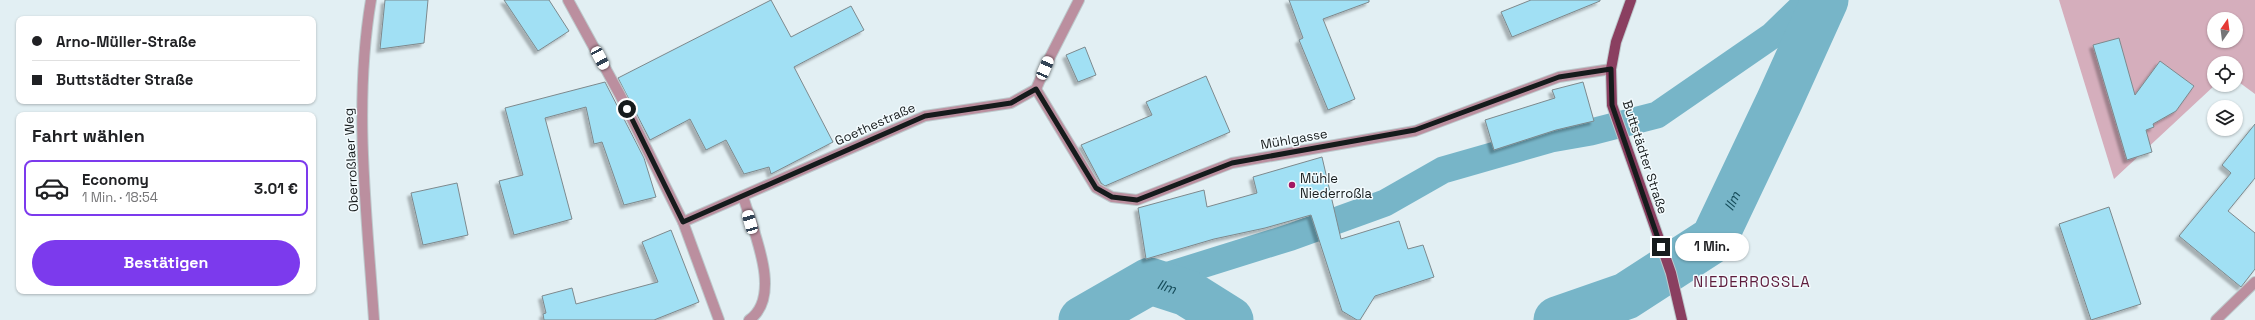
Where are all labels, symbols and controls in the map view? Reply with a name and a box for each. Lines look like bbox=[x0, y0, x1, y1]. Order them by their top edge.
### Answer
north arrow bbox=[2207, 12, 2243, 48]
map controls bbox=[2207, 12, 2243, 136]
text: Arno-Müller-Straße bbox=[56, 32, 196, 51]
car bbox=[589, 45, 611, 71]
car bbox=[1035, 55, 1055, 81]
button: locate bbox=[2207, 56, 2243, 92]
text: Buttstädter Straße bbox=[56, 70, 193, 89]
street label: Buttstädter Straße bbox=[1619, 98, 1671, 216]
street label: Goethestraße bbox=[832, 99, 918, 149]
route start bbox=[618, 100, 636, 118]
button: layers bbox=[2207, 100, 2243, 136]
street label: Oberroßlaer Weg bbox=[340, 108, 362, 212]
text: Fahrt wählen bbox=[32, 124, 145, 147]
street label: Mühlgasse bbox=[1259, 125, 1329, 153]
icon: car bbox=[34, 170, 70, 206]
text: Economy bbox=[82, 170, 149, 189]
place label: Mühle Niederroßla bbox=[1300, 170, 1373, 202]
text: 3.01 € bbox=[254, 179, 298, 198]
marker: Mühle Niederroßla bbox=[1287, 180, 1297, 190]
water label: Ilm bbox=[1720, 188, 1745, 213]
text: 1 Min. · 18:54 bbox=[82, 189, 158, 206]
car bbox=[741, 209, 759, 235]
callout: 1 Min. bbox=[1675, 233, 1749, 261]
route end bbox=[1652, 238, 1670, 256]
text: 1 Min. bbox=[1694, 238, 1730, 255]
button: Bestätigen bbox=[32, 240, 300, 286]
district label: NIEDERROSSLA bbox=[1693, 272, 1811, 291]
water label: Ilm bbox=[1155, 275, 1179, 298]

